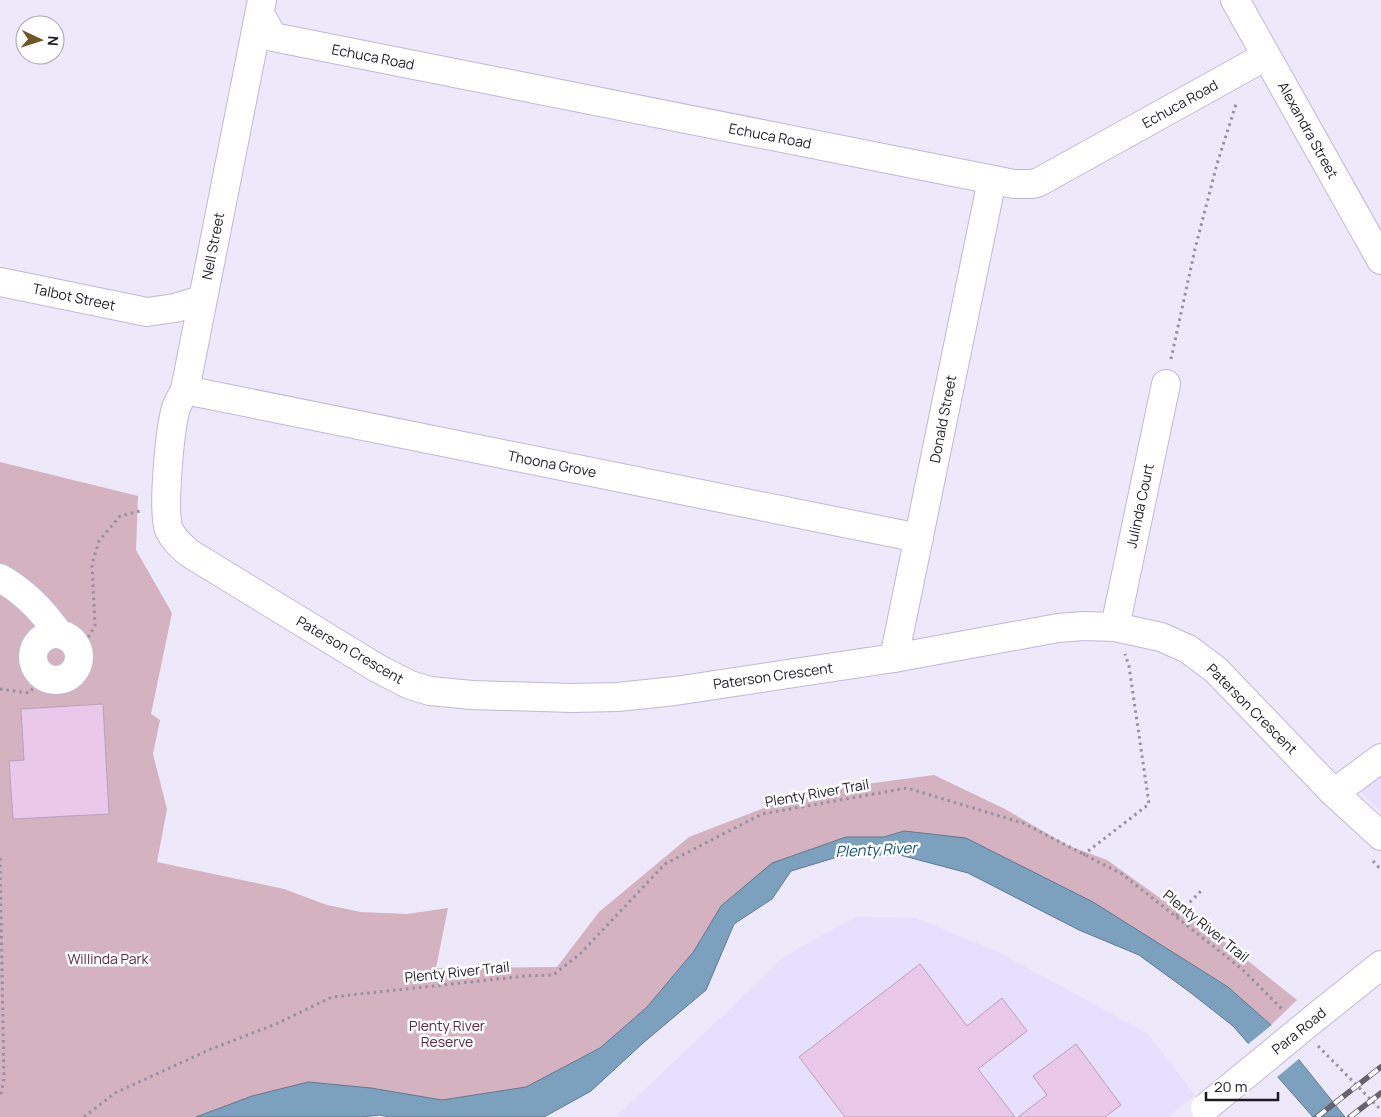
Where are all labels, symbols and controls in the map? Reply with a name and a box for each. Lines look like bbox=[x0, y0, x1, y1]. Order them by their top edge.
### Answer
north arrow bbox=[15, 15, 65, 65]
text: N bbox=[44, 35, 63, 47]
street label: Echuca Road bbox=[330, 39, 416, 74]
street label: Echuca Road bbox=[1138, 75, 1221, 132]
street label: Alexandra Street bbox=[1274, 78, 1343, 182]
street label: Echuca Road bbox=[727, 118, 813, 153]
street label: Nell Street bbox=[197, 210, 228, 281]
street label: Talbot Street bbox=[31, 278, 118, 315]
street label: Donald Street bbox=[925, 373, 960, 465]
street label: Thoona Grove bbox=[506, 446, 598, 481]
street label: Julinda Court bbox=[1121, 462, 1158, 550]
street label: Paterson Crescent bbox=[293, 611, 408, 688]
street label: Paterson Crescent bbox=[712, 658, 834, 693]
street label: Paterson Crescent bbox=[1203, 659, 1302, 758]
street label: Plenty River Trail bbox=[763, 774, 870, 811]
water label: Plenty River bbox=[835, 837, 920, 862]
street label: Plenty River Trail bbox=[1159, 885, 1253, 966]
park label: Willinda Park bbox=[68, 949, 150, 968]
street label: Plenty River Trail bbox=[404, 957, 510, 986]
street label: Para Road bbox=[1268, 1003, 1330, 1058]
park label: Plenty River Reserve bbox=[409, 1016, 485, 1051]
scale bar bbox=[1206, 1070, 1278, 1102]
text: 20 m bbox=[1214, 1076, 1247, 1097]

